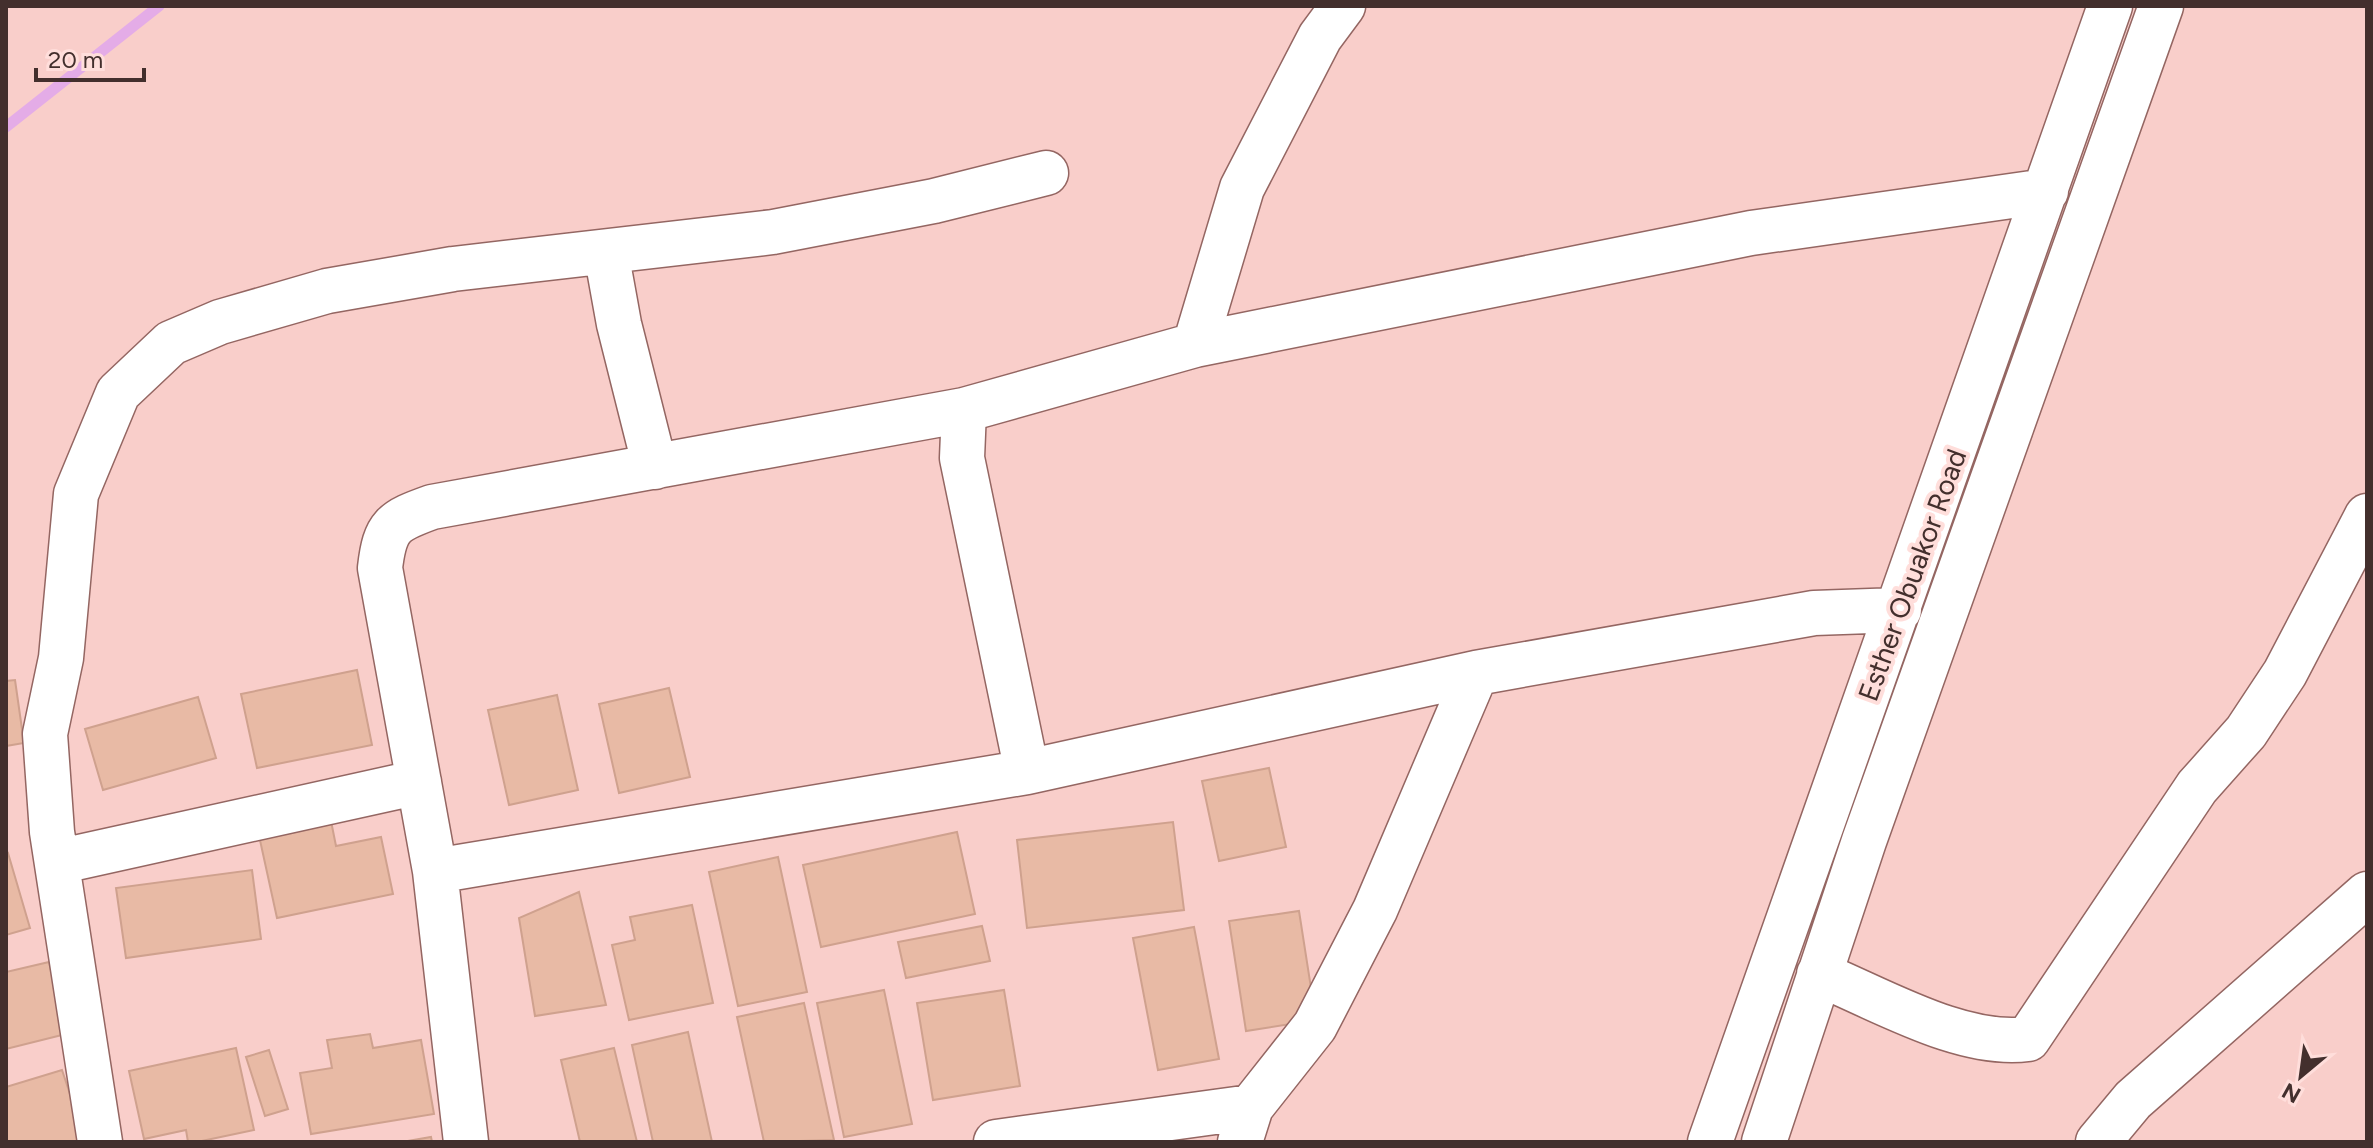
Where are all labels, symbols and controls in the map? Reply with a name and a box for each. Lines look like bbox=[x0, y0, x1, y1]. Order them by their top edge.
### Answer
scale bar bbox=[36, 32, 144, 82]
text: 20 m bbox=[48, 45, 103, 74]
street label: Esther Obuakor Road bbox=[1851, 444, 1973, 706]
north arrow bbox=[2261, 1036, 2341, 1116]
text: N bbox=[2278, 1077, 2306, 1109]

